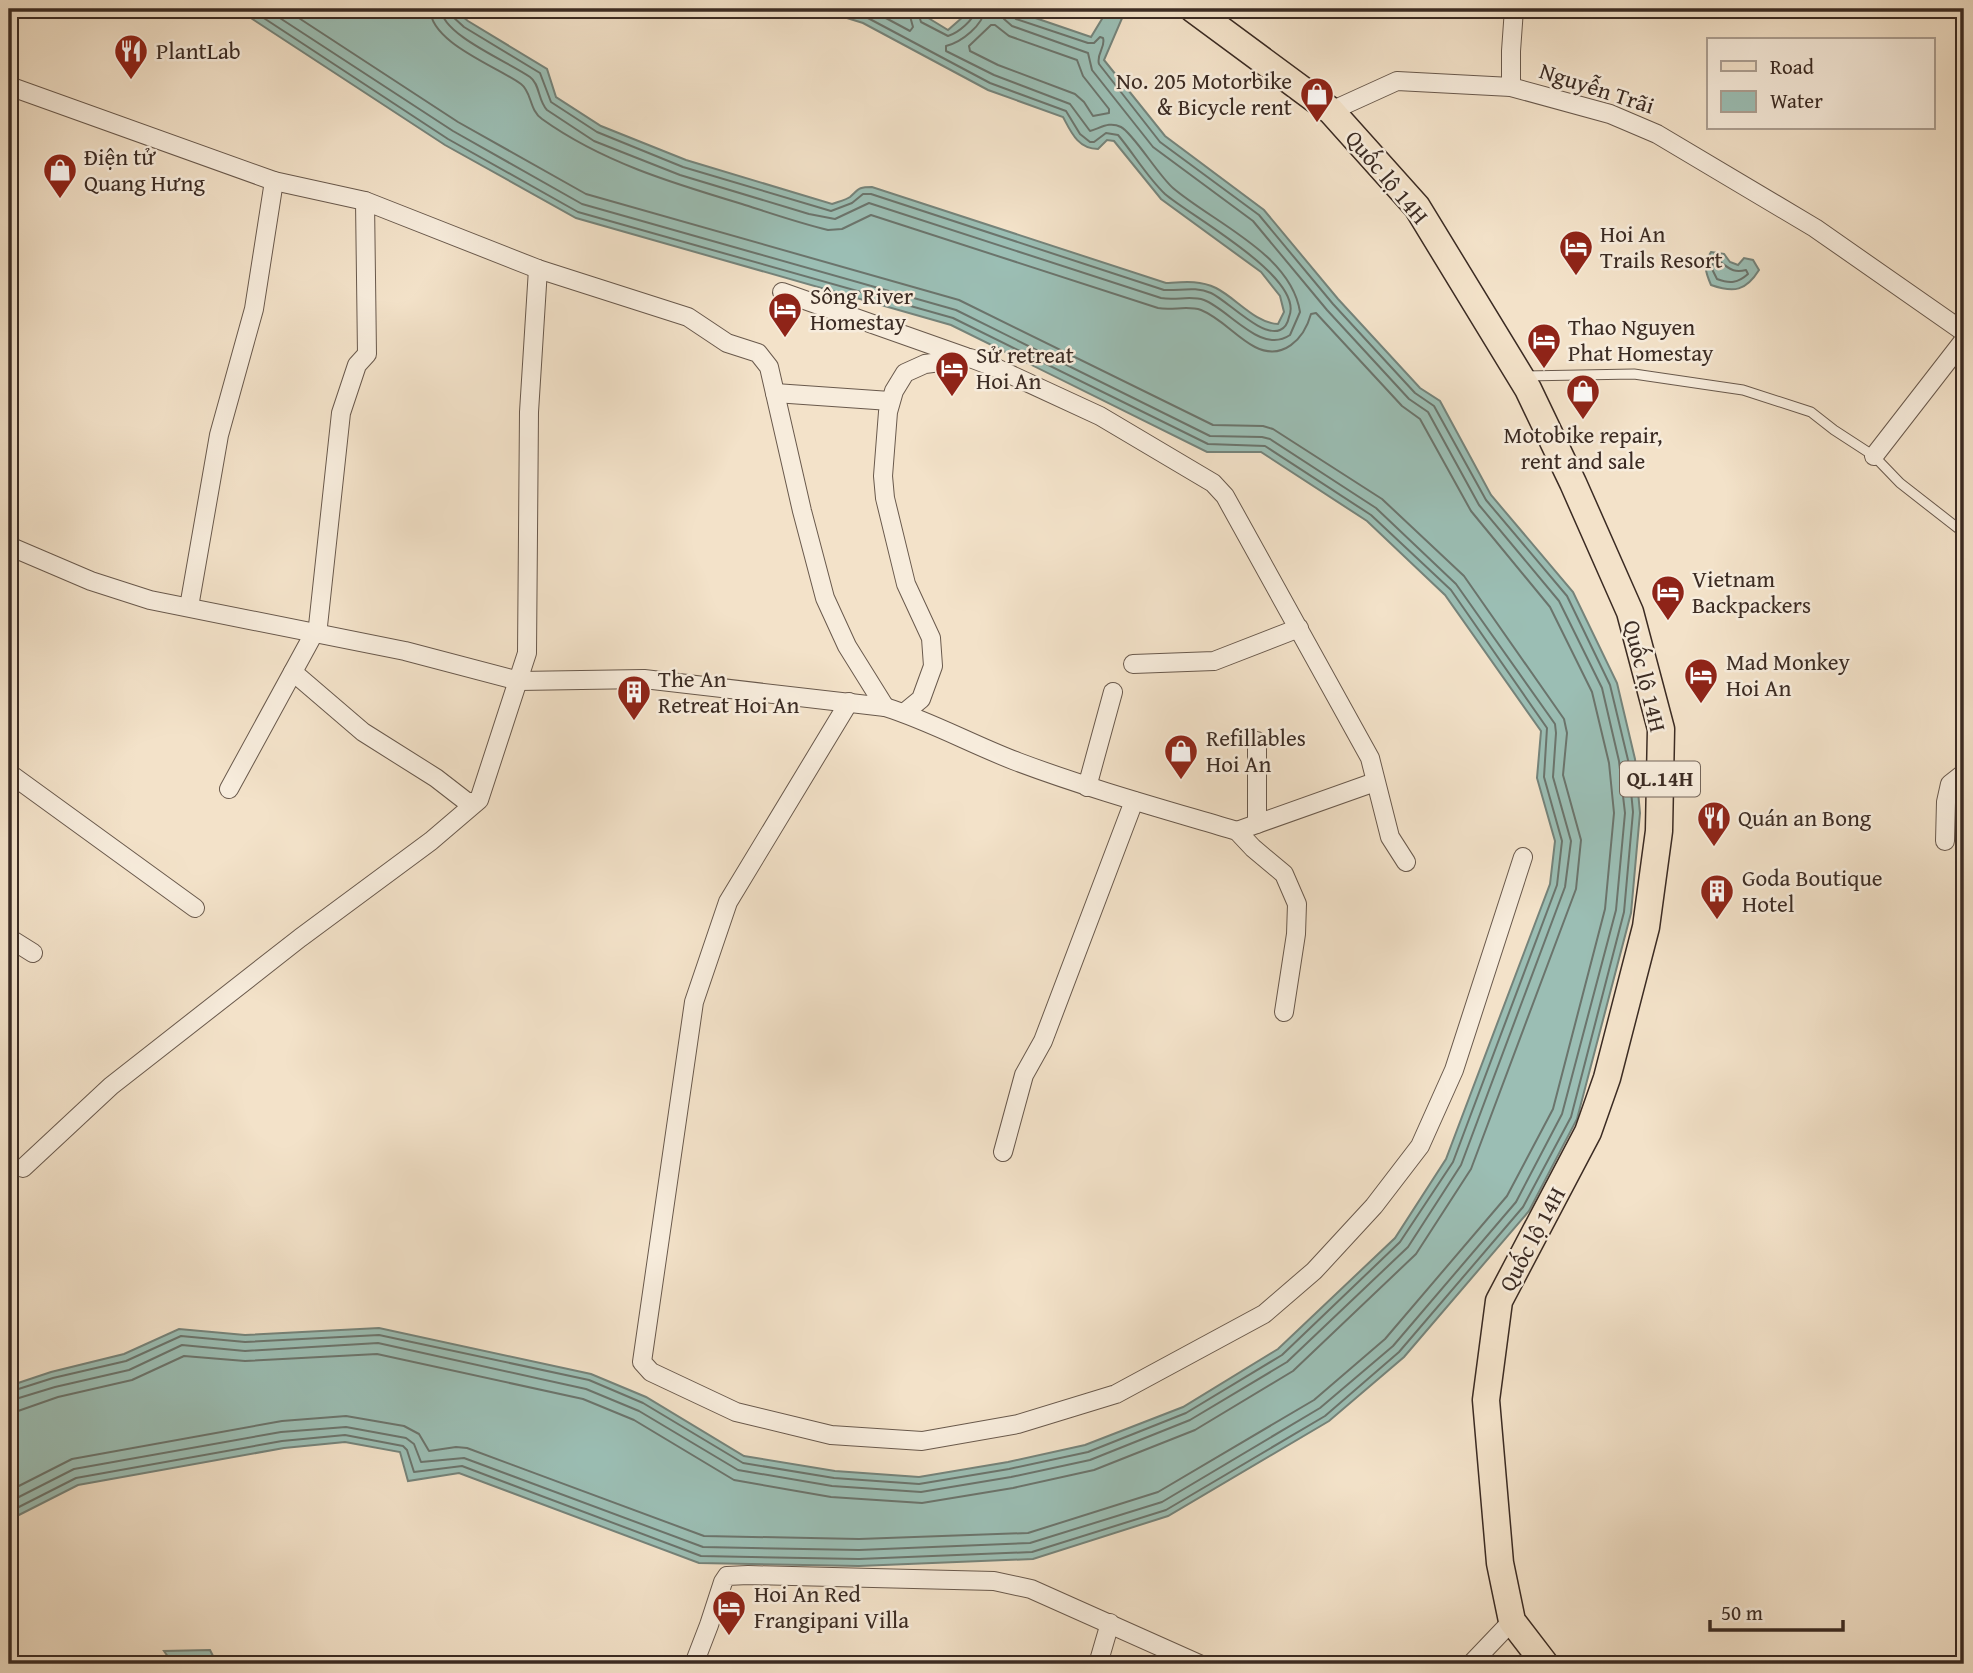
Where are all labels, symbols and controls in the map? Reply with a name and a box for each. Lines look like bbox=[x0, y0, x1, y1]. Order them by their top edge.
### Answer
restaurant icon: PlantLab bbox=[112, 32, 150, 81]
place label: PlantLab bbox=[156, 34, 241, 67]
legend bbox=[1707, 38, 1934, 130]
text: Road bbox=[1770, 51, 1815, 82]
street label: Nguyễn Trãi bbox=[1536, 53, 1659, 122]
place label: No. 205 Motorbike & Bicycle rent bbox=[1116, 64, 1292, 123]
shop icon: No. 205 Motorbike & Bicycle rent bbox=[1298, 75, 1336, 124]
text: Water bbox=[1770, 85, 1823, 116]
street label: Quốc lộ 14H bbox=[1338, 122, 1437, 231]
place label: Điện tử Quang Hưng bbox=[84, 140, 205, 199]
shop icon: Điện tử Quang Hưng bbox=[41, 151, 79, 200]
place label: Hoi An Trails Resort bbox=[1600, 217, 1723, 276]
hotel icon: Hoi An Trails Resort bbox=[1557, 228, 1595, 277]
place label: Sông River Homestay bbox=[810, 279, 914, 338]
hotel icon: Sông River Homestay bbox=[766, 290, 804, 339]
place label: Thao Nguyen Phat Homestay bbox=[1568, 310, 1714, 369]
hotel icon: Thao Nguyen Phat Homestay bbox=[1525, 321, 1563, 370]
place label: Sử retreat Hoi An bbox=[976, 338, 1074, 397]
hotel icon: Sử retreat Hoi An bbox=[933, 349, 971, 398]
shop icon: Motobike repair, rent and sale bbox=[1564, 372, 1602, 421]
place label: Motobike repair, rent and sale bbox=[1504, 418, 1662, 477]
place label: Vietnam Backpackers bbox=[1692, 562, 1811, 621]
hotel icon: Vietnam Backpackers bbox=[1649, 573, 1687, 622]
street label: Quốc lộ 14H bbox=[1616, 617, 1675, 735]
place label: Mad Monkey Hoi An bbox=[1726, 645, 1851, 704]
hotel icon: Mad Monkey Hoi An bbox=[1682, 656, 1720, 705]
place label: The An Retreat Hoi An bbox=[658, 662, 800, 721]
building icon: The An Retreat Hoi An bbox=[615, 673, 653, 722]
place label: Refillables Hoi An bbox=[1206, 721, 1306, 780]
shop icon: Refillables Hoi An bbox=[1162, 732, 1200, 781]
road number: QL.14H bbox=[1620, 762, 1700, 796]
restaurant icon: Quán an Bong bbox=[1695, 799, 1733, 848]
place label: Quán an Bong bbox=[1738, 801, 1872, 834]
place label: Goda Boutique Hotel bbox=[1742, 861, 1883, 920]
building icon: Goda Boutique Hotel bbox=[1698, 872, 1736, 921]
street label: Quốc lộ 14H bbox=[1490, 1181, 1573, 1297]
place label: Hoi An Red Frangipani Villa bbox=[754, 1577, 909, 1636]
hotel icon: Hoi An Red Frangipani Villa bbox=[710, 1588, 748, 1637]
scale bar bbox=[1710, 1589, 1843, 1633]
text: 50 m bbox=[1721, 1597, 1763, 1628]

